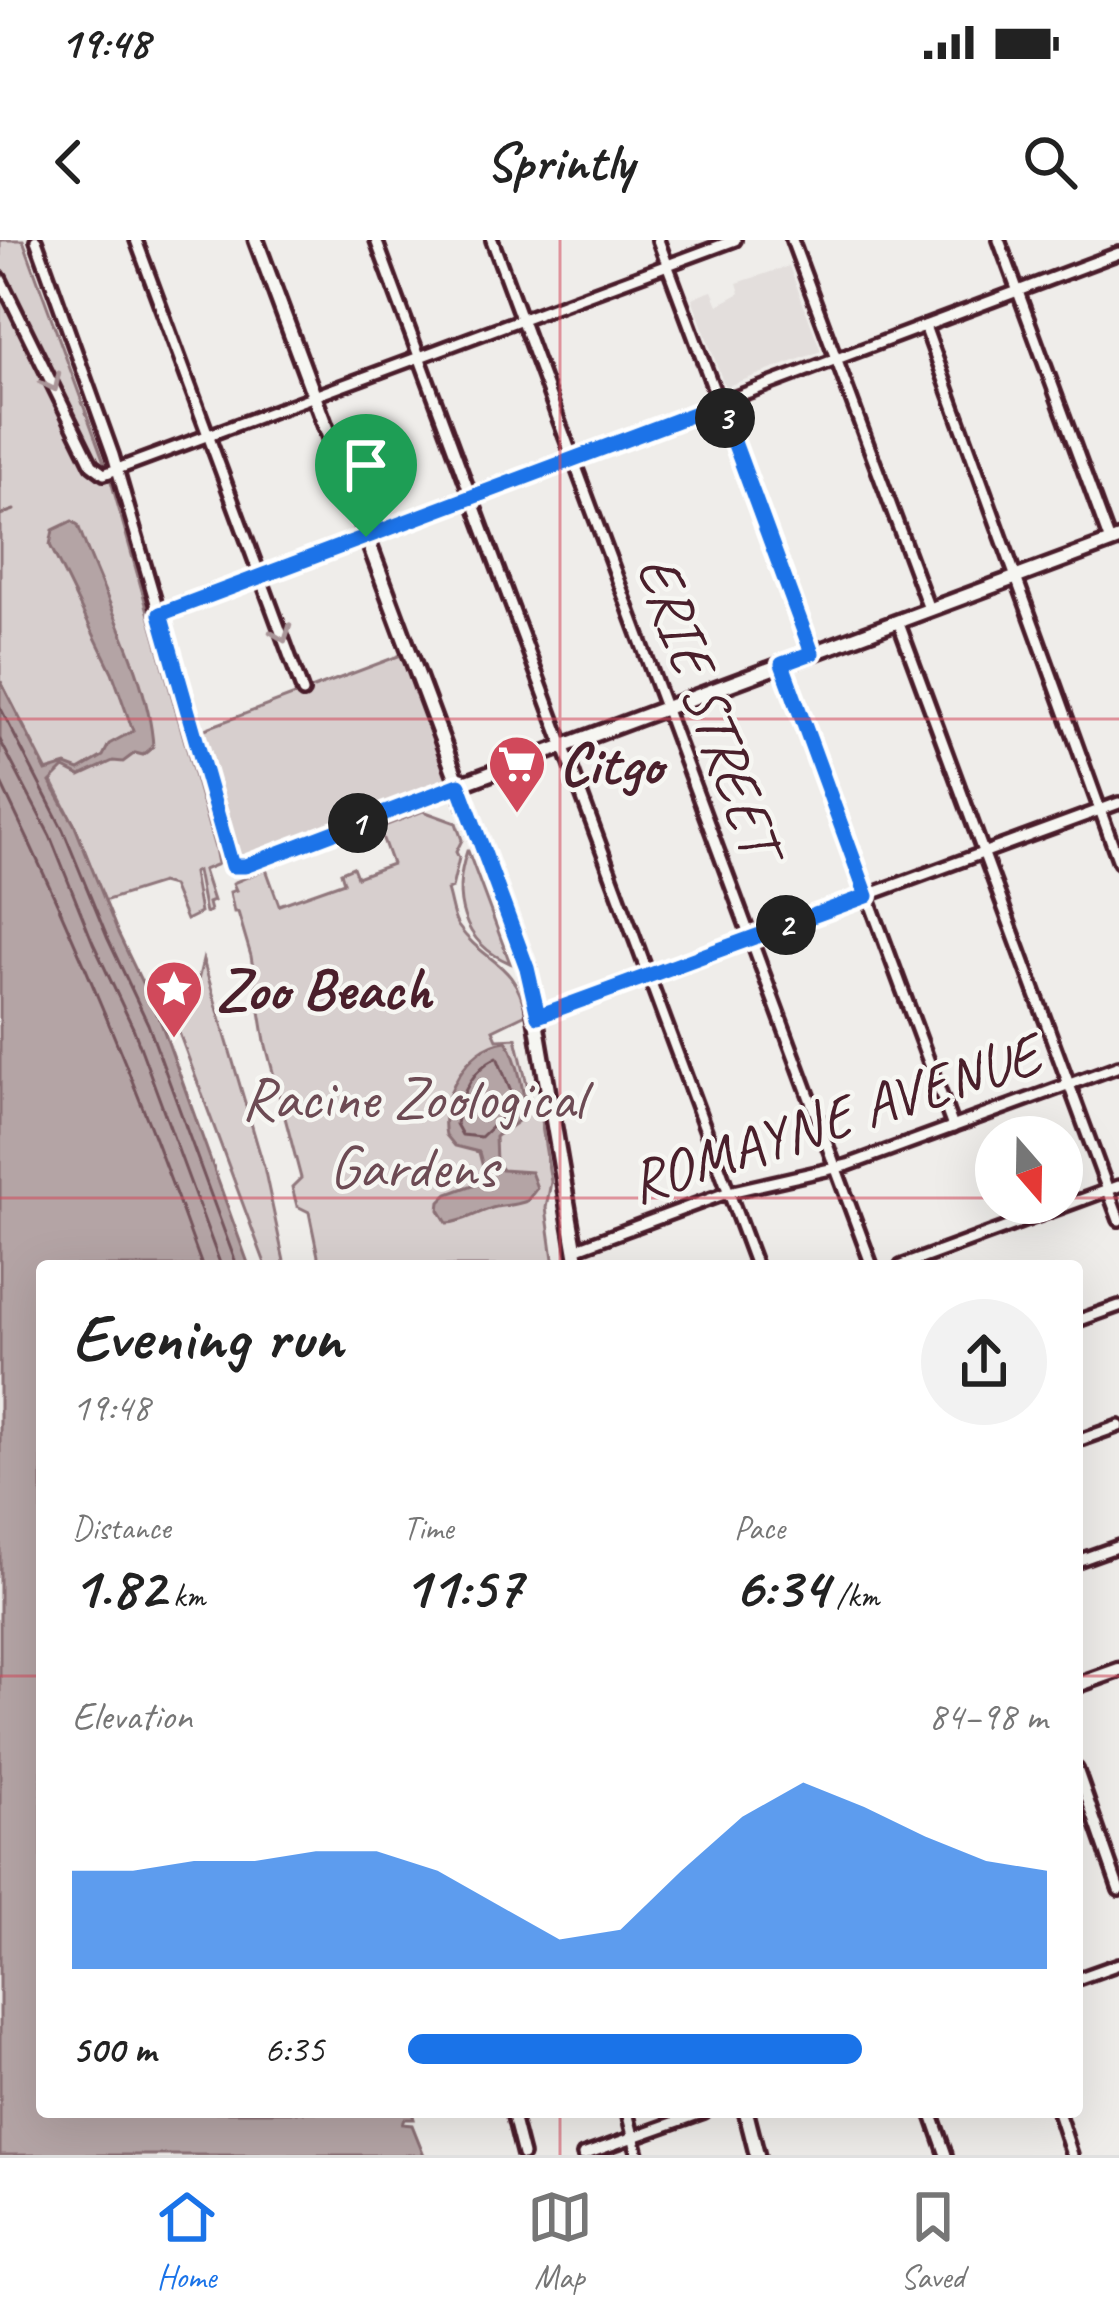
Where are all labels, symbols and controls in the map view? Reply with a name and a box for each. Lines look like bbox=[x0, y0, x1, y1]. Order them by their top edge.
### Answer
text: 19:48 bbox=[60, 14, 149, 71]
text: Sprintly bbox=[486, 128, 633, 196]
icon: back bbox=[36, 129, 102, 195]
icon: search bbox=[1017, 129, 1083, 195]
one-way arrow bbox=[37, 371, 60, 393]
pin: 3 bbox=[695, 388, 755, 448]
text: 3 bbox=[718, 397, 732, 439]
pin bbox=[315, 414, 417, 537]
icon: arrive bbox=[333, 432, 399, 498]
street label: ERIE STREET bbox=[620, 545, 803, 879]
one-way arrow bbox=[267, 622, 292, 643]
place label: Citgo bbox=[559, 726, 668, 802]
supermarket icon: Citgo bbox=[486, 733, 548, 815]
pin: 1 bbox=[328, 793, 388, 853]
text: 1 bbox=[351, 802, 365, 844]
pin: 2 bbox=[756, 895, 816, 955]
text: 2 bbox=[779, 904, 793, 946]
place label: Zoo Beach bbox=[216, 951, 433, 1027]
place icon: Zoo Beach bbox=[143, 958, 205, 1040]
street label: ROMAYNE AVENUE bbox=[619, 1014, 1056, 1220]
park label: Racine Zoological Gardens bbox=[242, 1060, 594, 1205]
north arrow bbox=[975, 1116, 1083, 1224]
map controls bbox=[975, 1116, 1083, 1224]
text: Evening run bbox=[72, 1296, 342, 1379]
button: share bbox=[921, 1299, 1047, 1425]
text: 19:48 bbox=[72, 1383, 150, 1432]
text: Distance bbox=[72, 1507, 170, 1549]
text: Time bbox=[403, 1507, 454, 1549]
text: Pace bbox=[734, 1507, 785, 1549]
text: 1.82 bbox=[72, 1549, 165, 1625]
text: 11:57 bbox=[403, 1549, 522, 1625]
text: 6:34 bbox=[734, 1549, 828, 1625]
text: km bbox=[165, 1575, 205, 1617]
text: /km bbox=[828, 1575, 879, 1617]
text: Elevation bbox=[72, 1692, 192, 1741]
text: 84–98 m bbox=[928, 1692, 1047, 1741]
text: 500 m bbox=[72, 2025, 156, 2074]
text: 6:35 bbox=[264, 2025, 324, 2074]
tab: Home bbox=[154, 2184, 220, 2298]
tab: Map bbox=[527, 2184, 593, 2298]
tab: Saved bbox=[900, 2184, 966, 2298]

